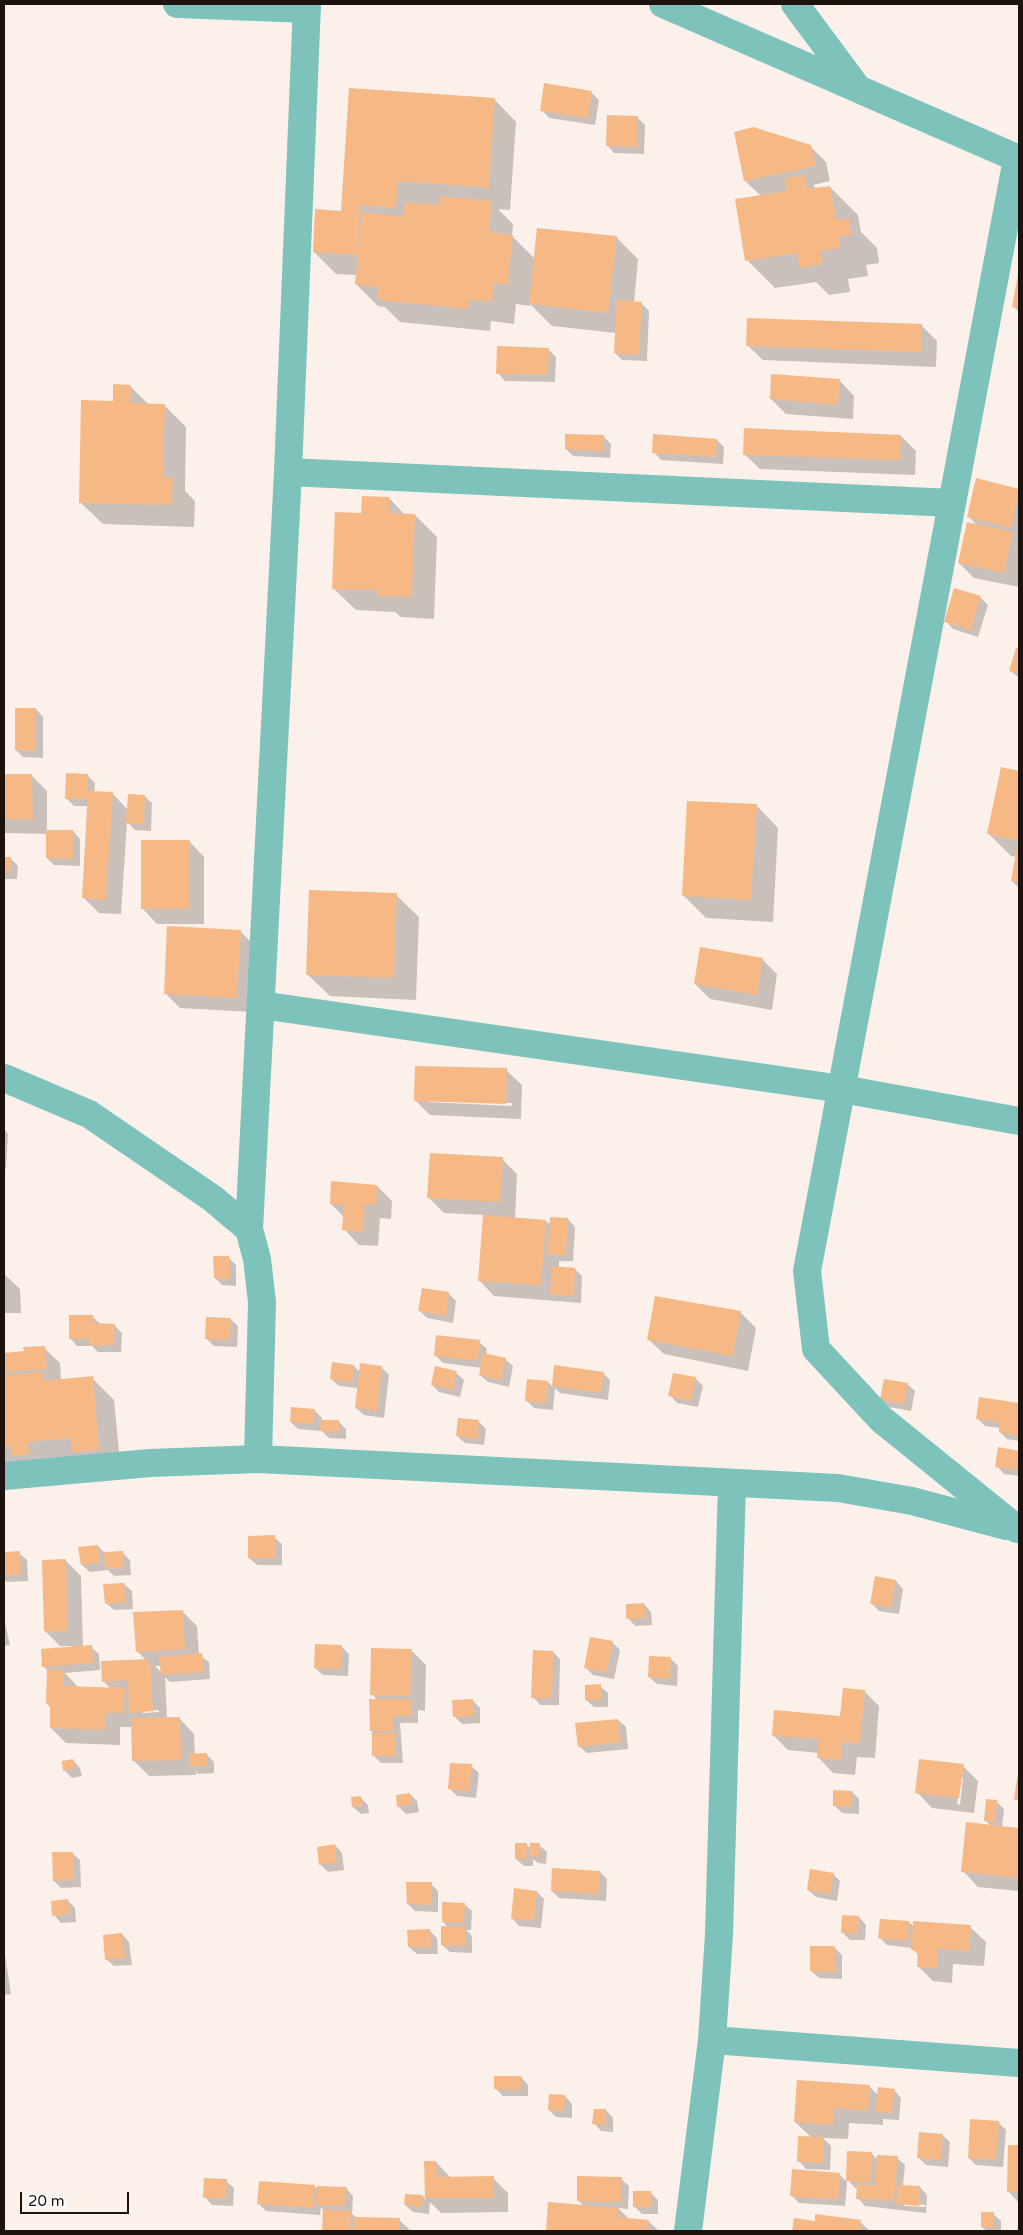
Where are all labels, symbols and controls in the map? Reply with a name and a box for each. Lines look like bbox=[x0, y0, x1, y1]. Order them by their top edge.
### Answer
scale bar bbox=[22, 2182, 131, 2214]
text: 20 m bbox=[28, 2192, 65, 2210]

